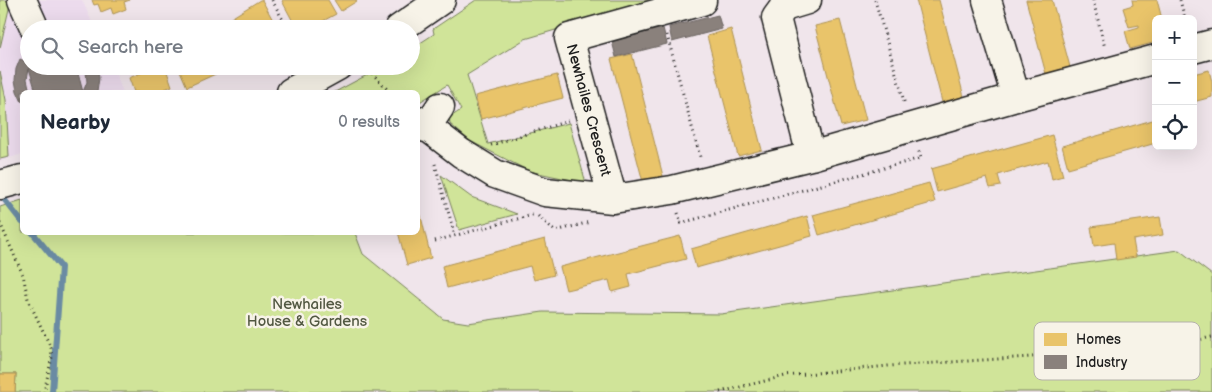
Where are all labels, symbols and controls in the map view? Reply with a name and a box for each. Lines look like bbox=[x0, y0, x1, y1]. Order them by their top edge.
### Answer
map controls bbox=[1152, 15, 1197, 150]
button: + bbox=[1152, 15, 1197, 60]
search box bbox=[20, 20, 420, 75]
icon: search bbox=[38, 34, 66, 62]
text: Search here bbox=[78, 36, 183, 59]
street label: Newhailes Crescent bbox=[562, 42, 615, 179]
button: − bbox=[1152, 60, 1197, 105]
button: locate bbox=[1152, 105, 1197, 150]
text: Nearby bbox=[40, 110, 110, 135]
text: 0 results bbox=[338, 113, 400, 132]
park label: Newhailes House & Gardens bbox=[247, 295, 368, 331]
legend bbox=[1034, 322, 1200, 380]
text: Homes bbox=[1076, 331, 1121, 348]
text: Industry bbox=[1076, 354, 1128, 371]

